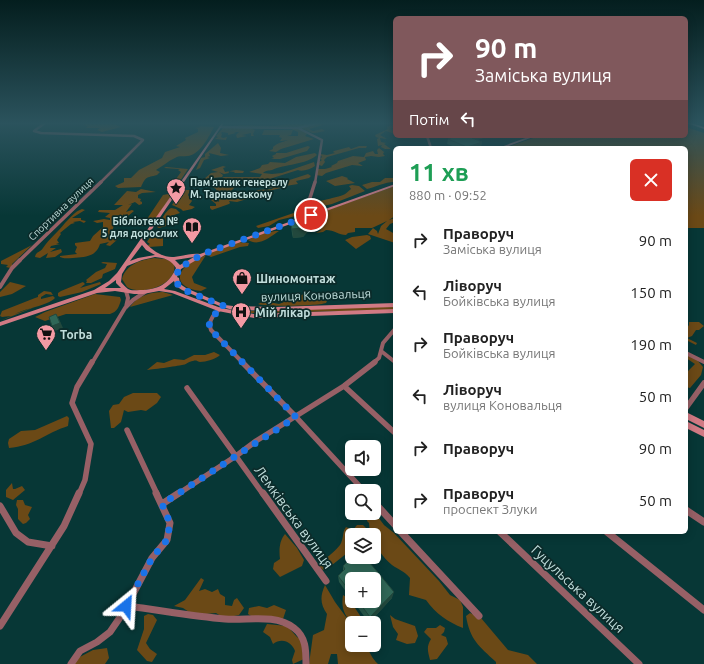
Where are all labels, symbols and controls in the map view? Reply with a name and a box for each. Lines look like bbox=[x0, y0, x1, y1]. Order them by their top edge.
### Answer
icon: right bbox=[409, 32, 461, 84]
text: 90 m bbox=[475, 32, 537, 63]
text: Заміська вулиця bbox=[475, 65, 612, 85]
icon: left bbox=[457, 108, 479, 130]
text: Потім bbox=[409, 111, 449, 128]
text: 11 хв bbox=[409, 159, 469, 186]
button: close bbox=[630, 159, 672, 201]
street label: Спортивна вулиця bbox=[26, 175, 96, 243]
place icon: Пам’ятник генералу М. Тарнавському bbox=[165, 177, 187, 205]
place label: Пам’ятник генералу М. Тарнавському bbox=[190, 177, 289, 200]
text: 880 m · 09:52 bbox=[409, 188, 487, 202]
pin bbox=[294, 198, 328, 232]
icon: arrive bbox=[300, 204, 322, 226]
place label: Бібліотека № 5 для дорослих bbox=[102, 216, 179, 239]
library icon: Бібліотека № 5 для дорослих bbox=[181, 216, 203, 244]
text: Праворуч bbox=[443, 225, 514, 242]
icon: right bbox=[409, 229, 431, 251]
text: 90 m bbox=[639, 232, 672, 249]
text: Заміська вулиця bbox=[443, 242, 542, 256]
shop icon: Шиномонтаж bbox=[231, 267, 253, 295]
place label: Шиномонтаж bbox=[256, 272, 336, 285]
text: Ліворуч bbox=[443, 277, 502, 294]
icon: left bbox=[409, 281, 431, 303]
text: 150 m bbox=[630, 284, 672, 301]
street label: вулиця Коновальця bbox=[261, 287, 371, 303]
text: Бойківська вулиця bbox=[443, 294, 556, 308]
hospital icon: Мій лікар bbox=[230, 301, 252, 329]
place label: Мій лікар bbox=[255, 306, 310, 319]
supermarket icon: Torba bbox=[35, 323, 57, 351]
place label: Torba bbox=[60, 328, 92, 341]
text: Праворуч bbox=[443, 329, 514, 346]
icon: right bbox=[409, 333, 431, 355]
text: 190 m bbox=[630, 336, 672, 353]
text: Бойківська вулиця bbox=[443, 346, 556, 360]
text: Ліворуч bbox=[443, 381, 502, 398]
icon: left bbox=[409, 385, 431, 407]
text: 50 m bbox=[639, 388, 672, 405]
text: вулиця Коновальця bbox=[443, 398, 562, 412]
icon: right bbox=[409, 437, 431, 459]
map controls bbox=[345, 440, 381, 652]
button: sound bbox=[345, 440, 381, 476]
text: Праворуч bbox=[443, 440, 514, 457]
text: 90 m bbox=[639, 440, 672, 457]
street label: Лемківська вулиця bbox=[251, 462, 337, 572]
button: search bbox=[345, 484, 381, 520]
text: Праворуч bbox=[443, 485, 514, 502]
icon: right bbox=[409, 489, 431, 511]
text: 50 m bbox=[639, 492, 672, 509]
text: проспект Злуки bbox=[443, 502, 537, 516]
button: layers bbox=[345, 528, 381, 564]
street label: Гуцульська вулиця bbox=[528, 542, 628, 636]
button: + bbox=[345, 572, 381, 608]
position arrow bbox=[105, 585, 147, 627]
button: − bbox=[345, 616, 381, 652]

